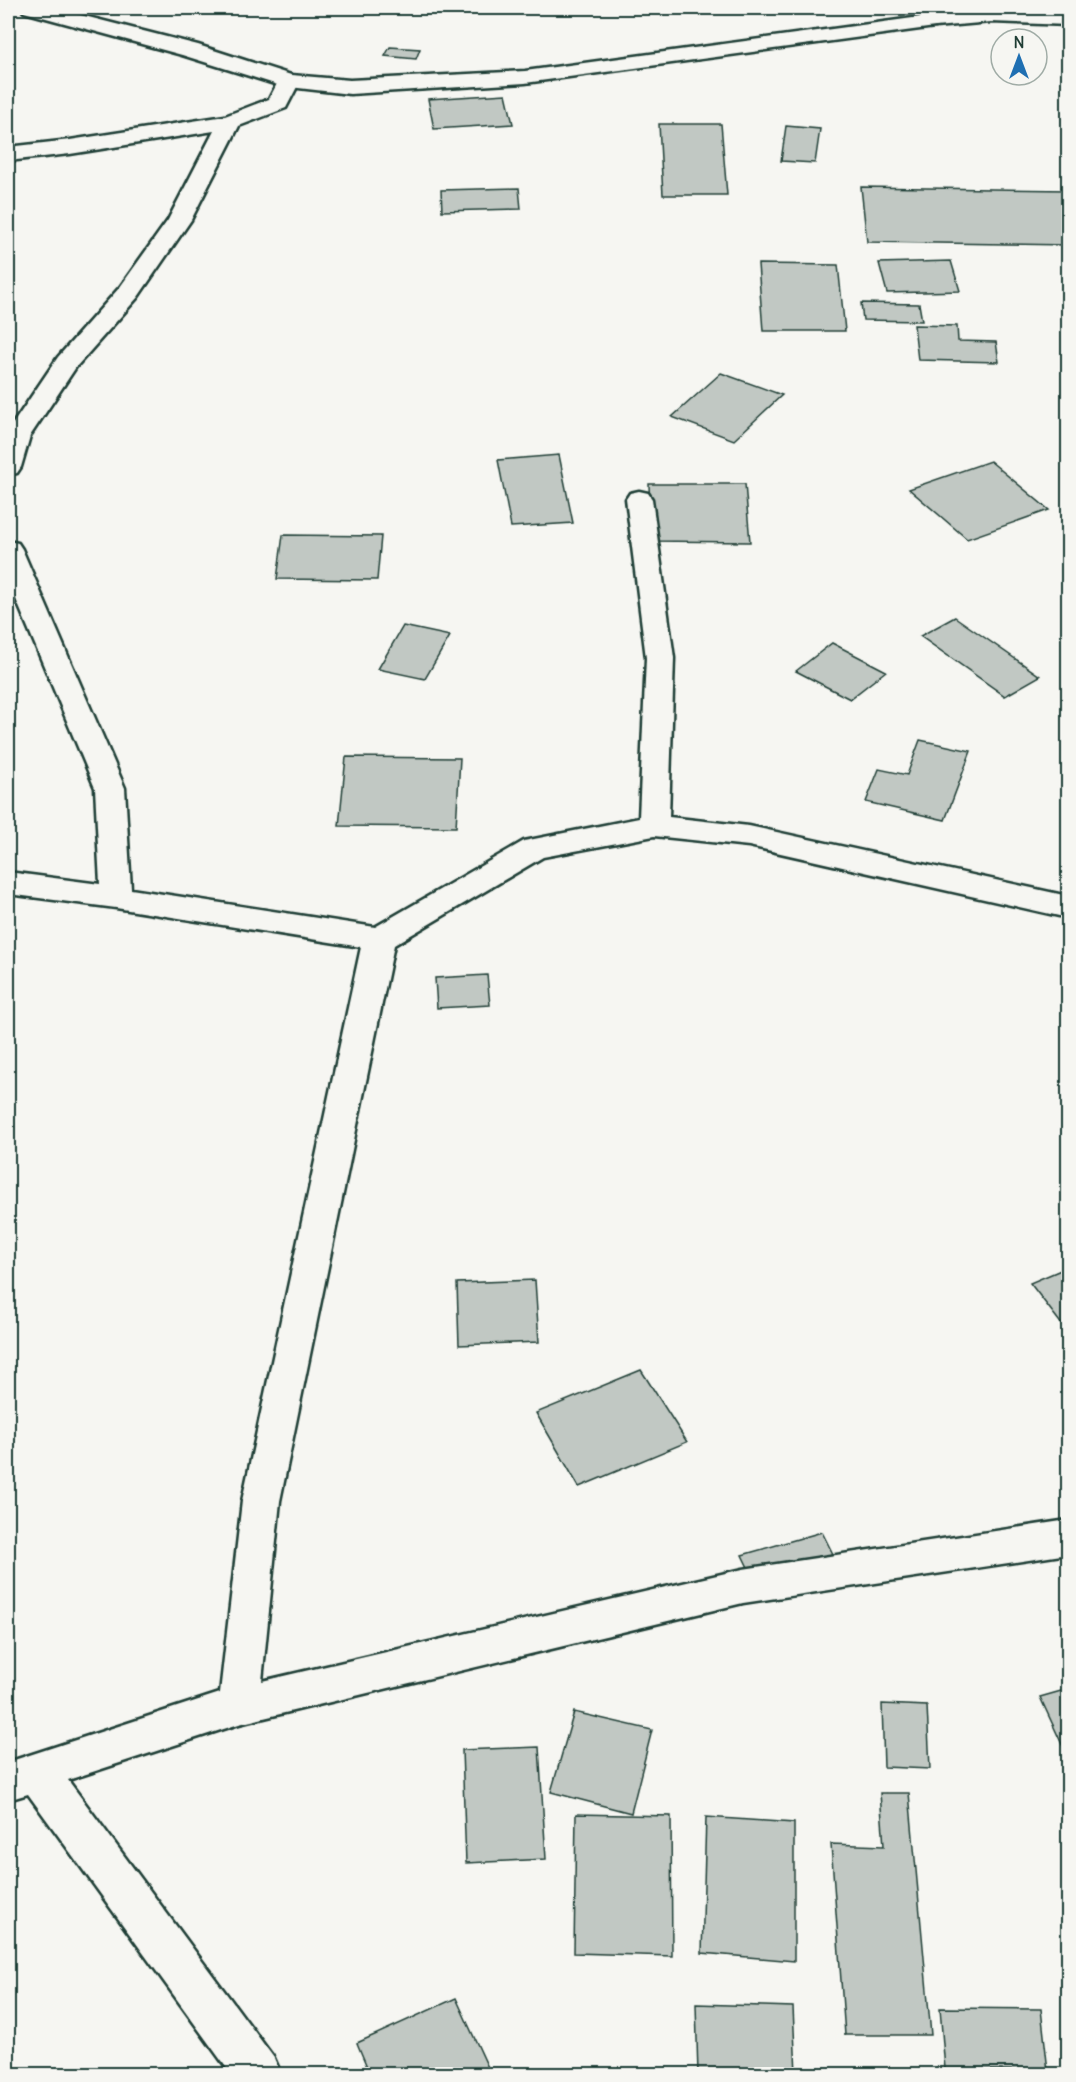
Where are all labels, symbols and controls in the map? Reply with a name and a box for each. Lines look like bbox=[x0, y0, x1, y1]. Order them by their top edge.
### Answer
north arrow bbox=[989, 27, 1049, 87]
text: N bbox=[1013, 32, 1025, 52]

